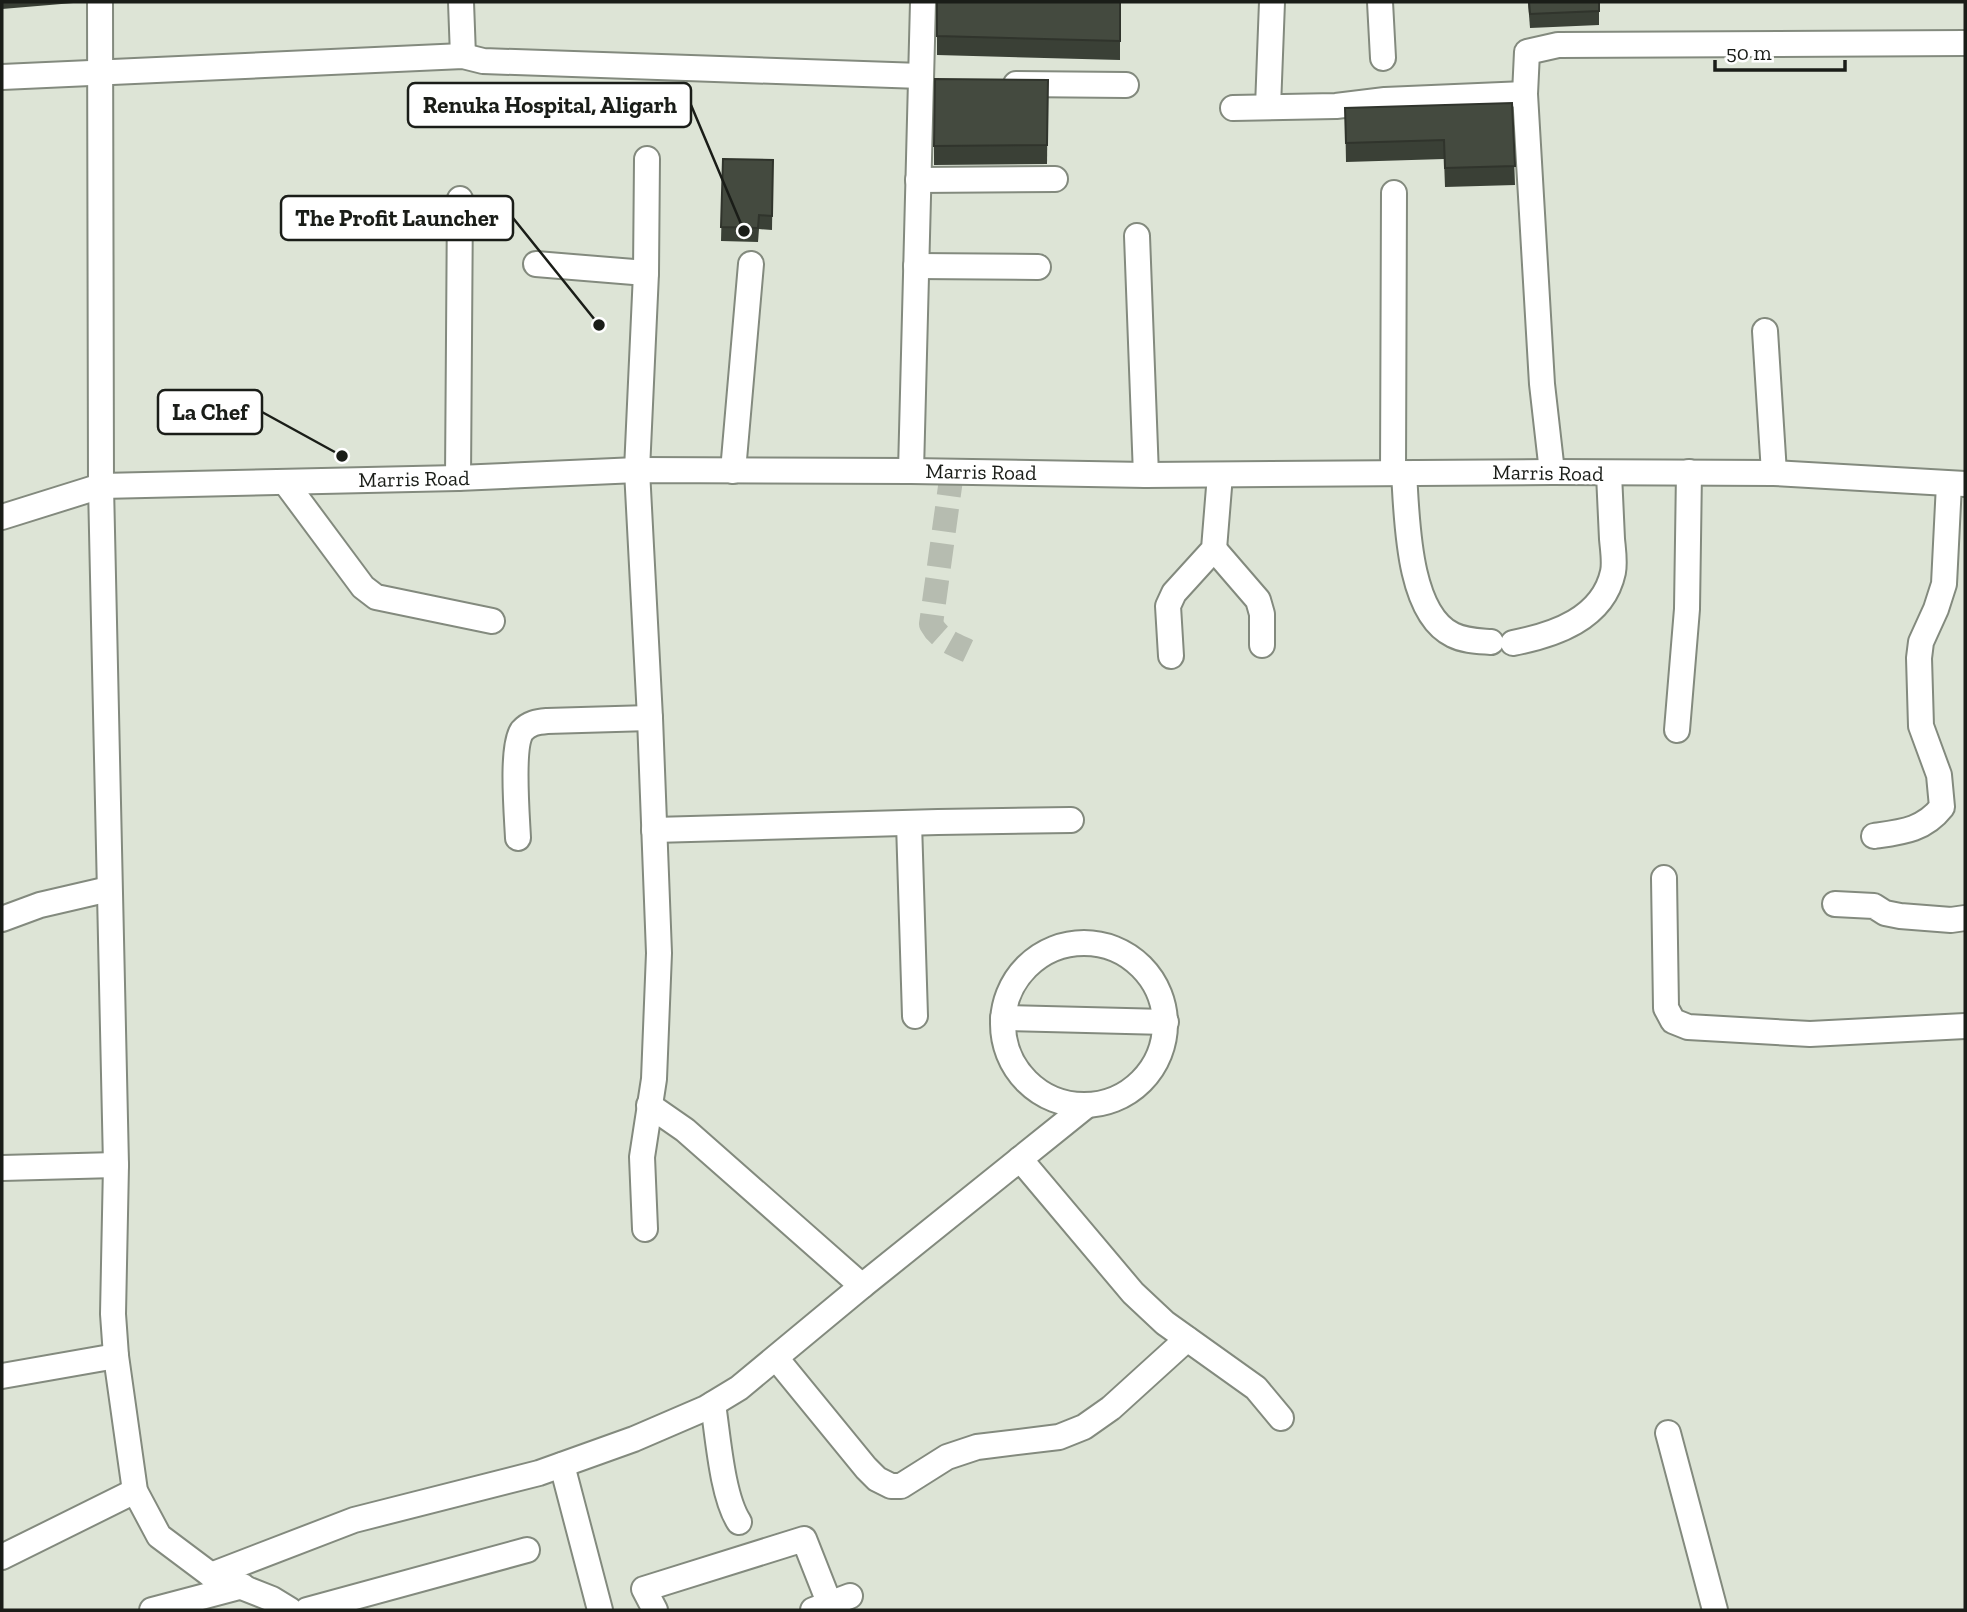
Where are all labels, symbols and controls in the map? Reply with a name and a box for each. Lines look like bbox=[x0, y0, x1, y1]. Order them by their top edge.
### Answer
scale bar bbox=[1715, 28, 1844, 72]
text: 50 m bbox=[1726, 40, 1772, 65]
callout: Renuka Hospital, Aligarh bbox=[408, 83, 691, 127]
text: Renuka Hospital, Aligarh bbox=[423, 91, 678, 119]
callout: The Profit Launcher bbox=[281, 196, 513, 240]
text: The Profit Launcher bbox=[295, 204, 499, 232]
callout: La Chef bbox=[158, 390, 262, 434]
text: La Chef bbox=[172, 398, 250, 426]
street label: Marris Road bbox=[925, 458, 1037, 485]
street label: Marris Road bbox=[1492, 459, 1604, 486]
street label: Marris Road bbox=[358, 465, 470, 492]

